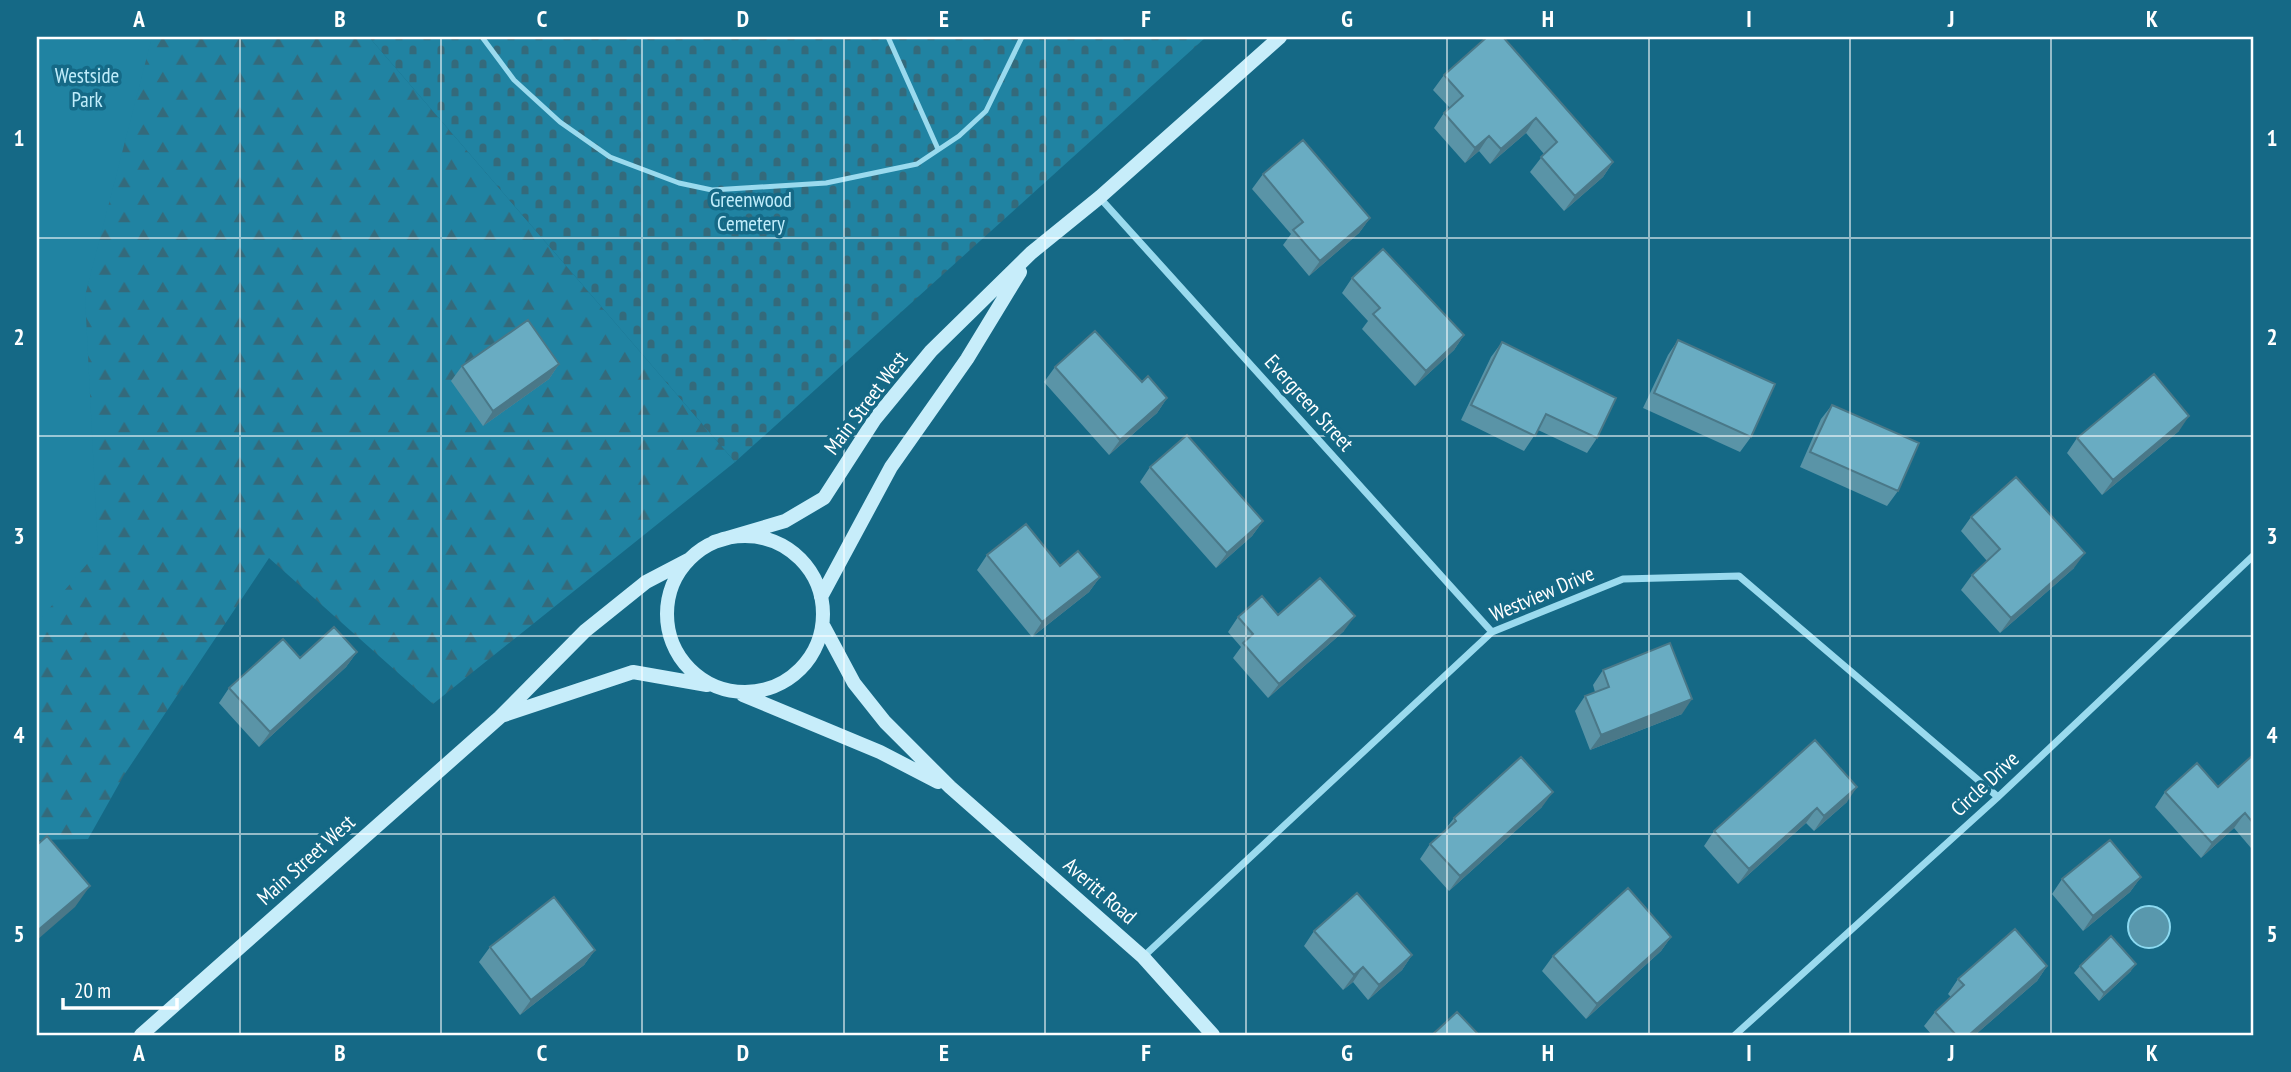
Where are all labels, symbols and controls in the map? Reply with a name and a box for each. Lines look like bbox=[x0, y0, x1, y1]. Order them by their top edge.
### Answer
text: A bbox=[132, 4, 145, 33]
text: B bbox=[334, 4, 346, 33]
text: C bbox=[537, 4, 548, 33]
text: D bbox=[737, 4, 749, 33]
text: E bbox=[939, 4, 949, 33]
text: F bbox=[1141, 4, 1151, 33]
text: G bbox=[1341, 4, 1353, 33]
text: H bbox=[1542, 4, 1554, 33]
text: I bbox=[1746, 4, 1752, 33]
text: J bbox=[1947, 4, 1954, 33]
text: K bbox=[2146, 4, 2158, 33]
park label: Westside Park bbox=[55, 62, 119, 113]
text: 1 bbox=[14, 123, 25, 152]
text: 1 bbox=[2267, 123, 2278, 152]
park label: Greenwood Cemetery bbox=[710, 186, 792, 237]
text: 2 bbox=[14, 322, 25, 351]
text: 2 bbox=[2267, 322, 2278, 351]
street label: Main Street West bbox=[818, 345, 913, 460]
street label: Evergreen Street bbox=[1259, 349, 1360, 457]
text: 3 bbox=[14, 521, 25, 550]
text: 3 bbox=[2267, 521, 2278, 550]
street label: Westview Drive bbox=[1486, 560, 1598, 628]
text: 4 bbox=[14, 720, 25, 749]
text: 4 bbox=[2267, 720, 2278, 749]
street label: Circle Drive bbox=[1945, 745, 2024, 822]
street label: Main Street West bbox=[251, 808, 360, 911]
street label: Averitt Road bbox=[1058, 851, 1142, 930]
text: 5 bbox=[14, 919, 25, 948]
text: 5 bbox=[2267, 919, 2278, 948]
scale bar bbox=[63, 967, 177, 1011]
text: 20 m bbox=[74, 977, 111, 1004]
text: A bbox=[132, 1038, 145, 1067]
text: B bbox=[334, 1038, 346, 1067]
text: C bbox=[537, 1038, 548, 1067]
text: D bbox=[737, 1038, 749, 1067]
text: E bbox=[939, 1038, 949, 1067]
text: F bbox=[1141, 1038, 1151, 1067]
text: G bbox=[1341, 1038, 1353, 1067]
text: H bbox=[1542, 1038, 1554, 1067]
text: I bbox=[1746, 1038, 1752, 1067]
text: J bbox=[1947, 1038, 1954, 1067]
text: K bbox=[2146, 1038, 2158, 1067]

